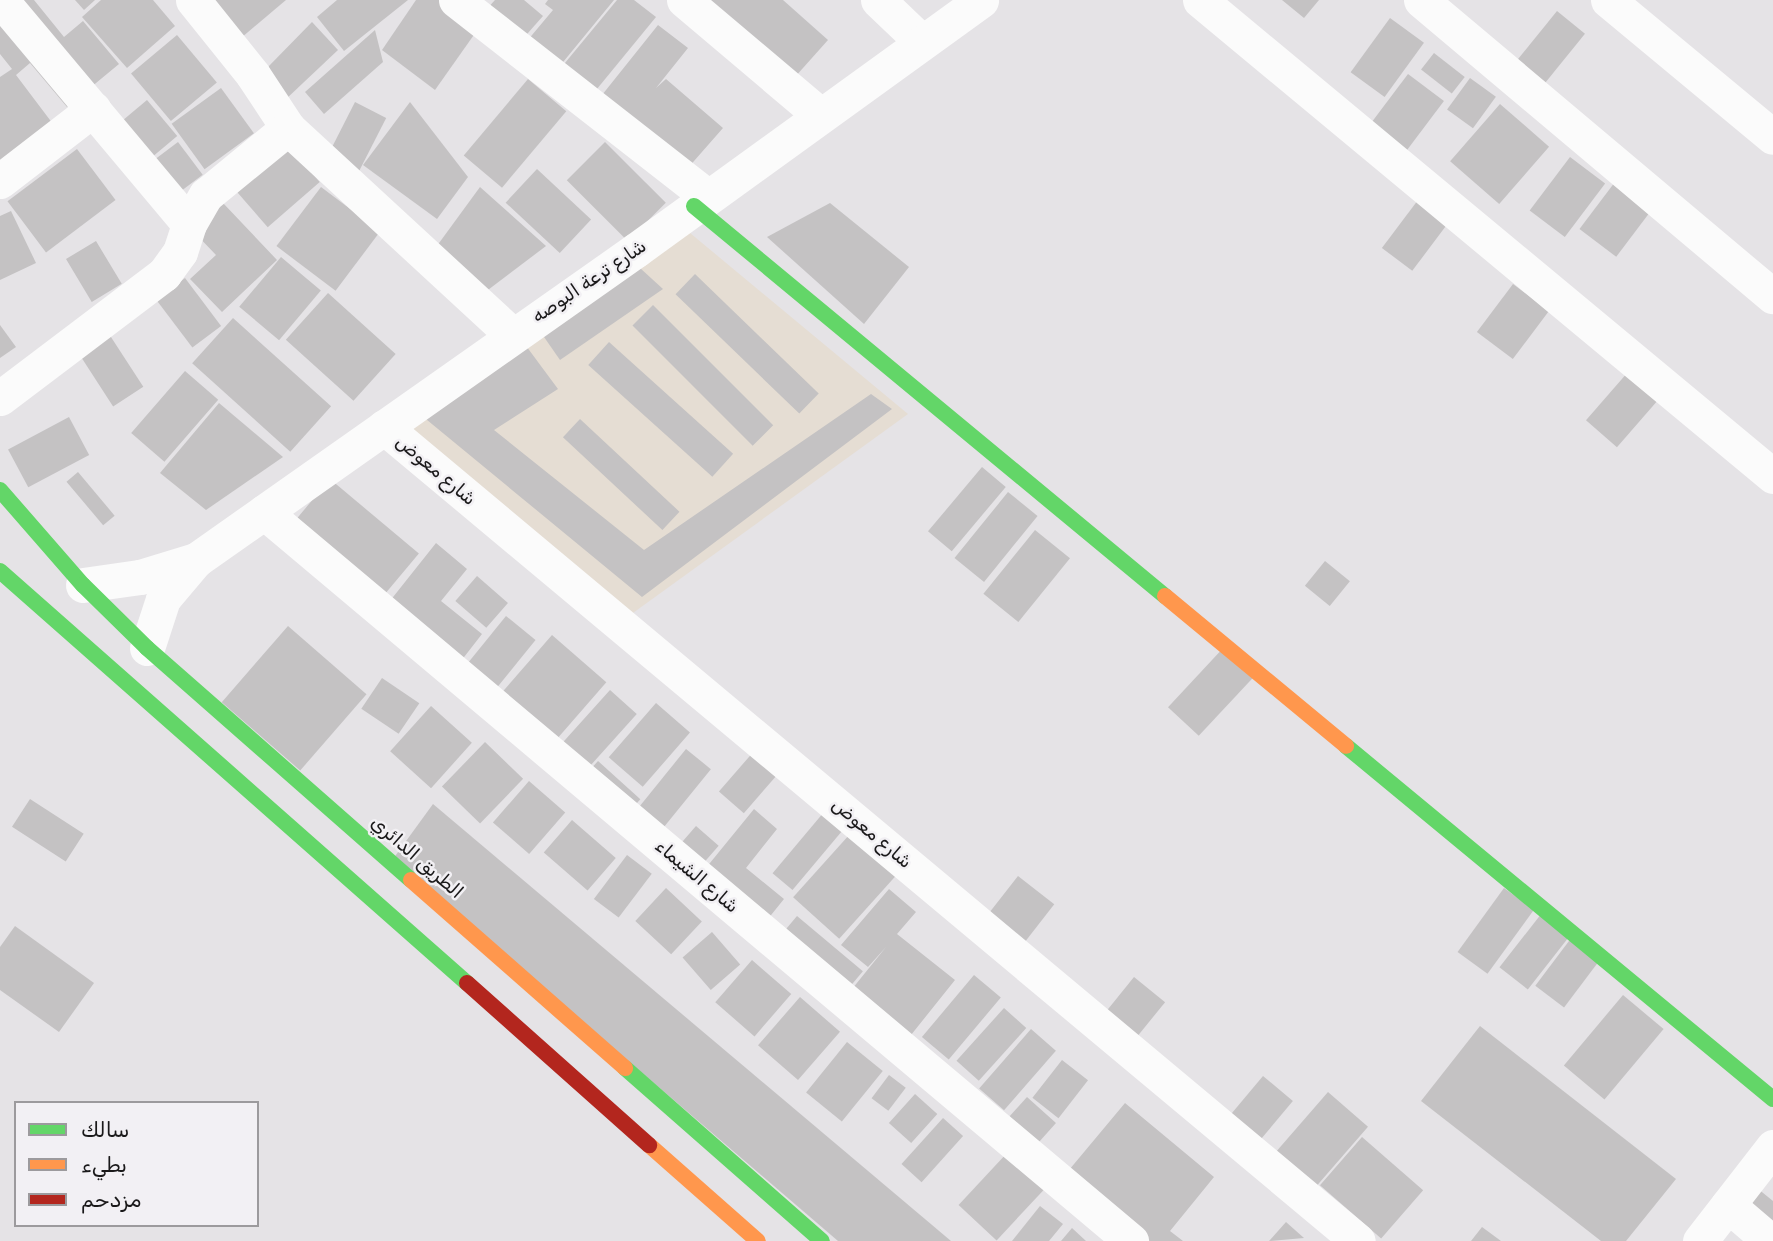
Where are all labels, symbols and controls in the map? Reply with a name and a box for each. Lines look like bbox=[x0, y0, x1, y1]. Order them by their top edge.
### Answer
street label: شارع ترعة البوصه bbox=[527, 234, 651, 328]
street label: شارع معوض bbox=[391, 430, 481, 510]
street label: شارع معوض bbox=[827, 793, 917, 873]
street label: الطريق الدائري bbox=[366, 811, 468, 903]
street label: شارع الشيماء bbox=[650, 834, 744, 918]
legend bbox=[14, 1101, 259, 1227]
text: سالك bbox=[81, 1117, 129, 1142]
text: بطيء bbox=[81, 1152, 127, 1177]
text: مزدحم bbox=[81, 1187, 141, 1212]

